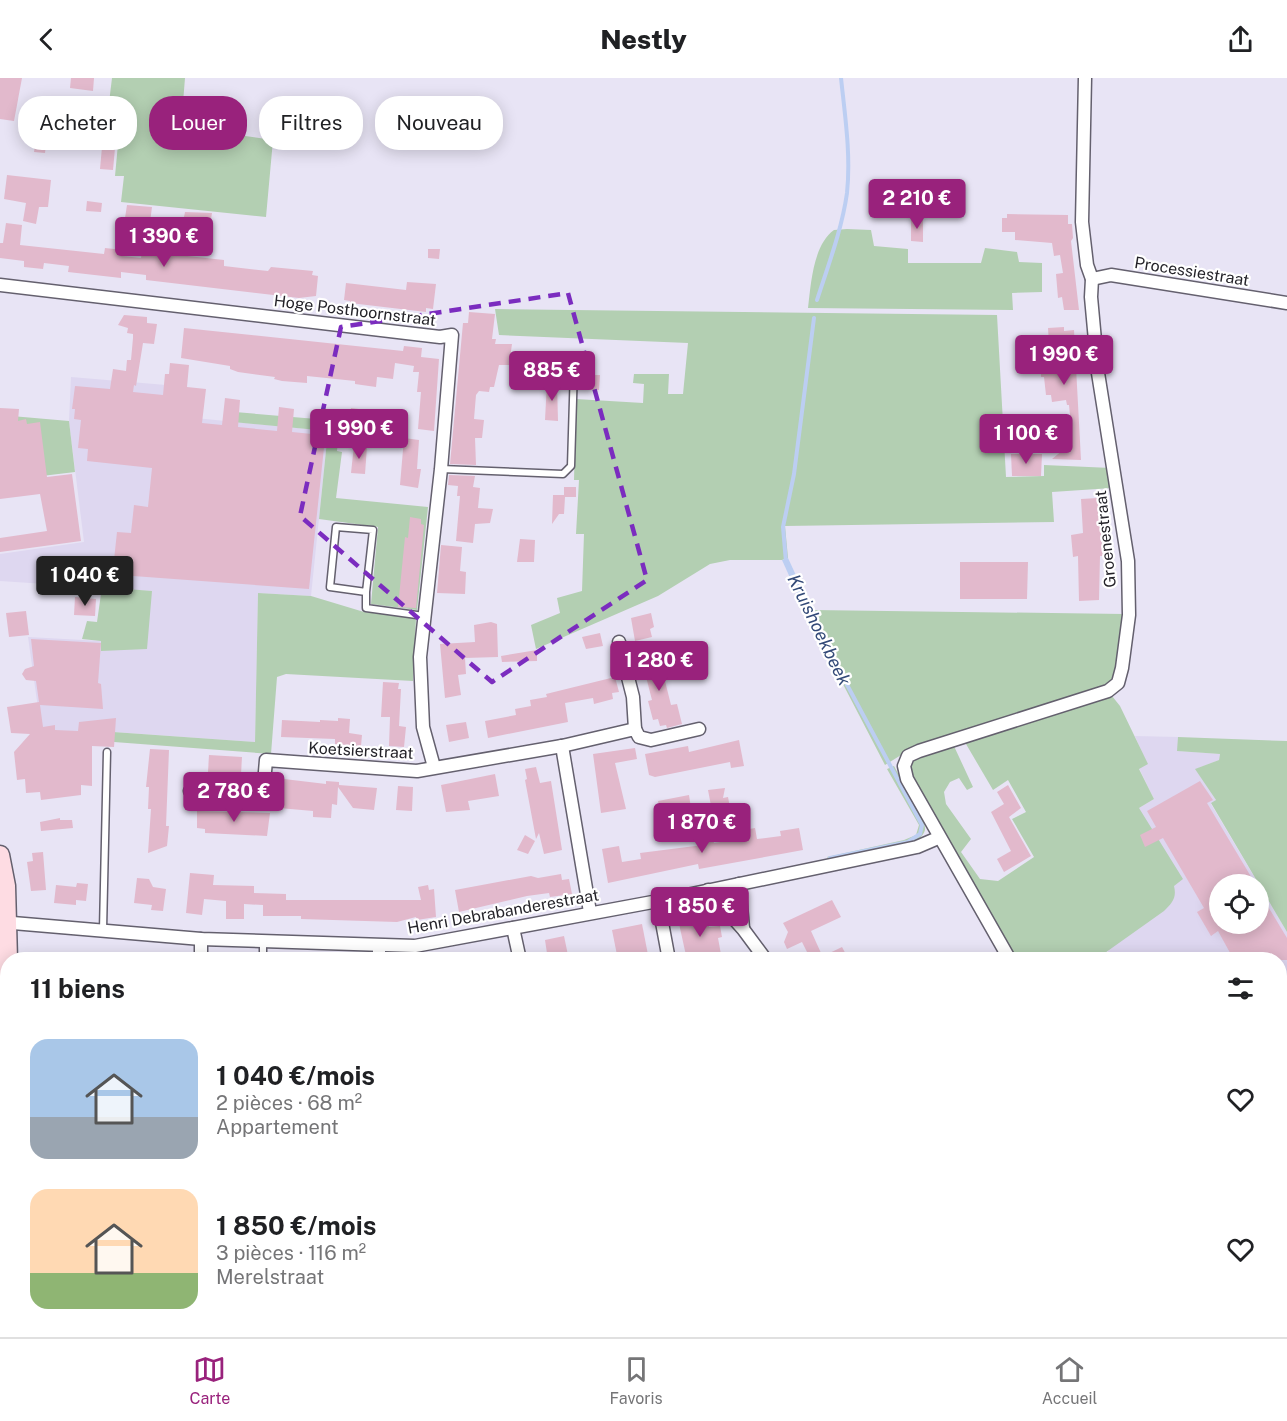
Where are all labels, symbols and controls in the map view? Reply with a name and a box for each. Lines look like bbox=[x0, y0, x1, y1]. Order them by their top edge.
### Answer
icon: back bbox=[30, 23, 63, 56]
text: Nestly bbox=[600, 23, 687, 55]
icon: share bbox=[1224, 23, 1257, 56]
chip: Acheter bbox=[18, 96, 137, 150]
chip: Louer bbox=[149, 96, 247, 150]
chip: Filtres bbox=[259, 96, 363, 150]
chip: Nouveau bbox=[375, 96, 503, 150]
pin: 2 210 € bbox=[862, 179, 972, 230]
text: 2 210 € bbox=[883, 186, 951, 210]
pin: 1 390 € bbox=[109, 217, 219, 268]
text: 1 390 € bbox=[129, 224, 199, 248]
street label: Processiestraat bbox=[1133, 253, 1251, 290]
street label: Hoge Posthoornstraat bbox=[273, 291, 437, 330]
pin: 1 990 € bbox=[1009, 335, 1119, 386]
text: 1 990 € bbox=[1029, 342, 1099, 366]
pin: 885 € bbox=[510, 351, 594, 402]
text: 885 € bbox=[523, 358, 581, 382]
pin: 1 990 € bbox=[304, 409, 414, 460]
pin: 1 100 € bbox=[971, 414, 1081, 465]
text: 1 990 € bbox=[324, 416, 394, 440]
text: 1 100 € bbox=[994, 421, 1058, 445]
street label: Groenestraat bbox=[1091, 489, 1120, 589]
pin: 1 040 € bbox=[30, 556, 140, 607]
text: 1 040 € bbox=[50, 563, 120, 587]
water label: Kruishoekbeek bbox=[783, 571, 856, 689]
pin: 1 280 € bbox=[604, 641, 714, 692]
text: 1 280 € bbox=[624, 648, 694, 672]
street label: Koetsierstraat bbox=[308, 738, 414, 763]
pin: 2 780 € bbox=[179, 772, 289, 823]
text: 2 780 € bbox=[197, 779, 271, 803]
pin: 1 870 € bbox=[647, 803, 757, 854]
text: 1 870 € bbox=[668, 810, 736, 834]
map controls bbox=[1209, 874, 1269, 934]
button: locate bbox=[1209, 874, 1269, 934]
street label: Henri Debrabanderestraat bbox=[406, 885, 600, 938]
pin: 1 850 € bbox=[645, 887, 755, 938]
text: 1 850 € bbox=[665, 894, 735, 918]
icon: filters bbox=[1224, 972, 1257, 1005]
text: 11 biens bbox=[30, 973, 125, 1004]
text: 1 040 €/mois bbox=[216, 1060, 375, 1091]
icon: home bbox=[78, 1063, 150, 1135]
icon: heart bbox=[1224, 1083, 1257, 1116]
text: 2 pièces · 68 m² bbox=[216, 1091, 362, 1115]
text: Appartement bbox=[216, 1115, 339, 1139]
text: 1 850 €/mois bbox=[216, 1210, 376, 1241]
icon: home bbox=[78, 1213, 150, 1285]
icon: heart bbox=[1224, 1233, 1257, 1266]
text: 3 pièces · 116 m² bbox=[216, 1241, 366, 1265]
text: Merelstraat bbox=[216, 1265, 324, 1289]
tab: Carte bbox=[190, 1353, 230, 1408]
tab: Favoris bbox=[609, 1353, 663, 1408]
tab: Accueil bbox=[1042, 1353, 1097, 1408]

